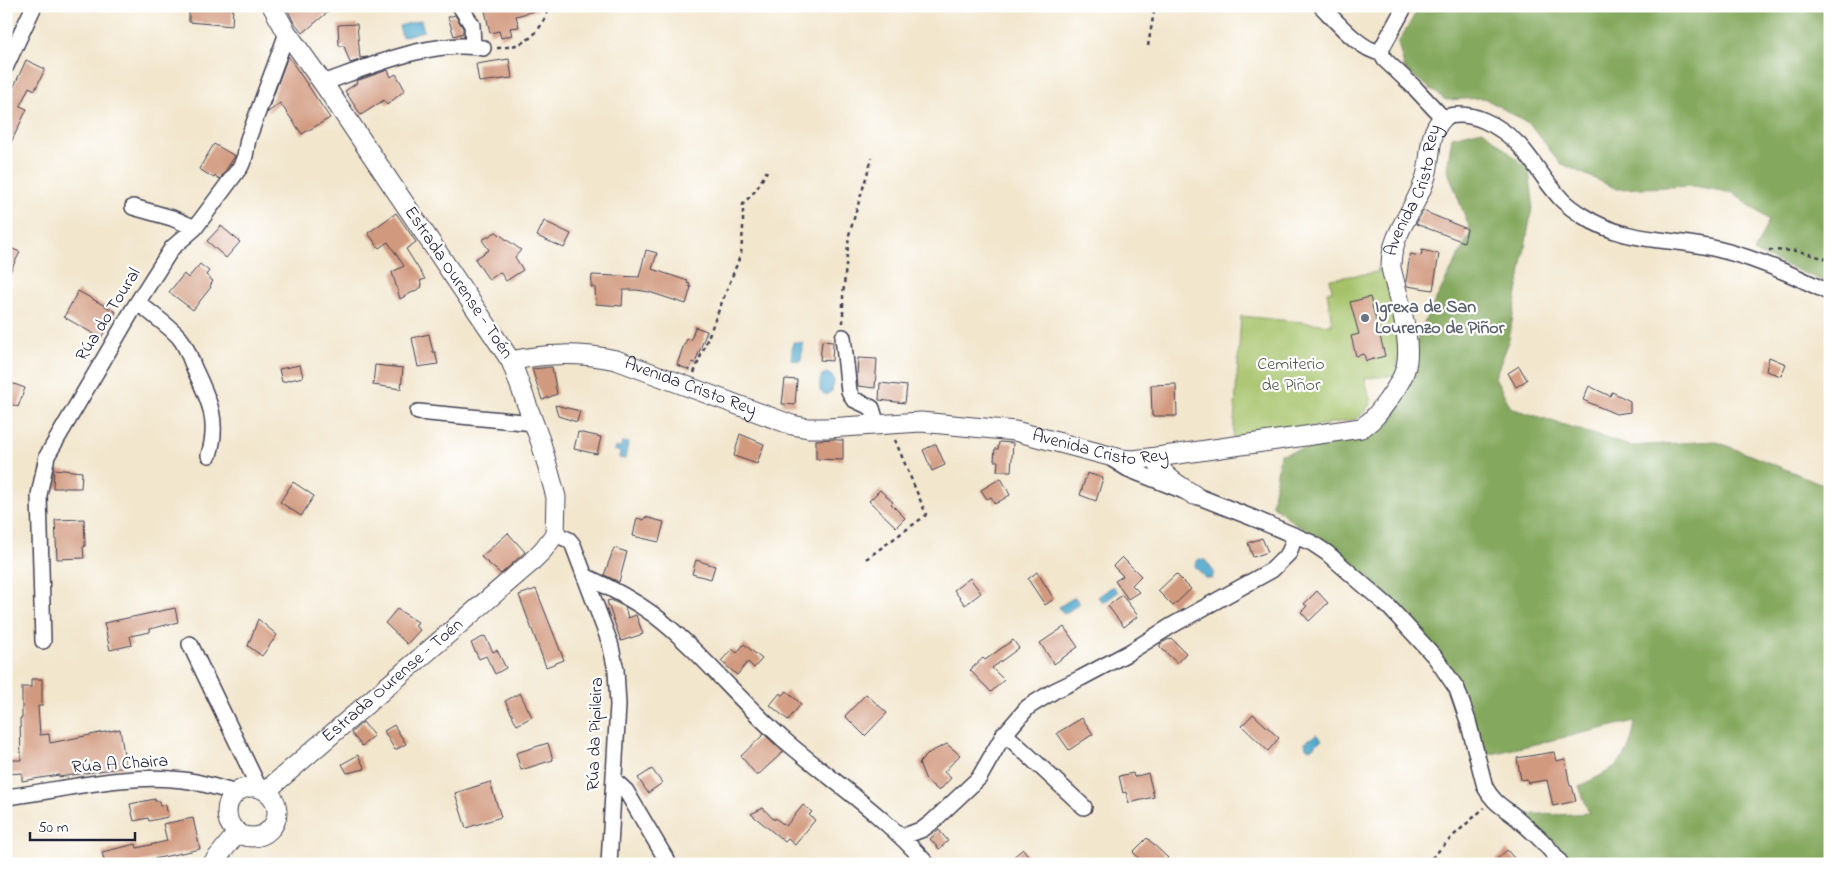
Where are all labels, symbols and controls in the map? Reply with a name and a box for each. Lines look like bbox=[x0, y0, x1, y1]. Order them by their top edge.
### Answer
street label: Avenida Cristo Rey bbox=[1379, 120, 1449, 258]
street label: Estrada Ourense - Toén bbox=[397, 201, 519, 365]
street label: Rúa do Toural bbox=[70, 263, 148, 367]
place label: Igrexa de San Lourenzo de Piñor bbox=[1375, 295, 1505, 342]
marker: Igrexa de San Lourenzo de Piñor bbox=[1359, 312, 1371, 324]
street label: Avenida Cristo Rey bbox=[621, 351, 760, 424]
park label: Cemiterio de Piñor bbox=[1257, 352, 1325, 399]
street label: Avenida Cristo Rey bbox=[1029, 423, 1170, 473]
street label: Estrada Ourense - Toén bbox=[317, 613, 470, 750]
street label: Rúa da Pipileira bbox=[581, 677, 611, 791]
street label: Rúa A Chaira bbox=[71, 749, 169, 781]
scale bar bbox=[30, 810, 135, 842]
text: 50 m bbox=[38, 817, 69, 839]

